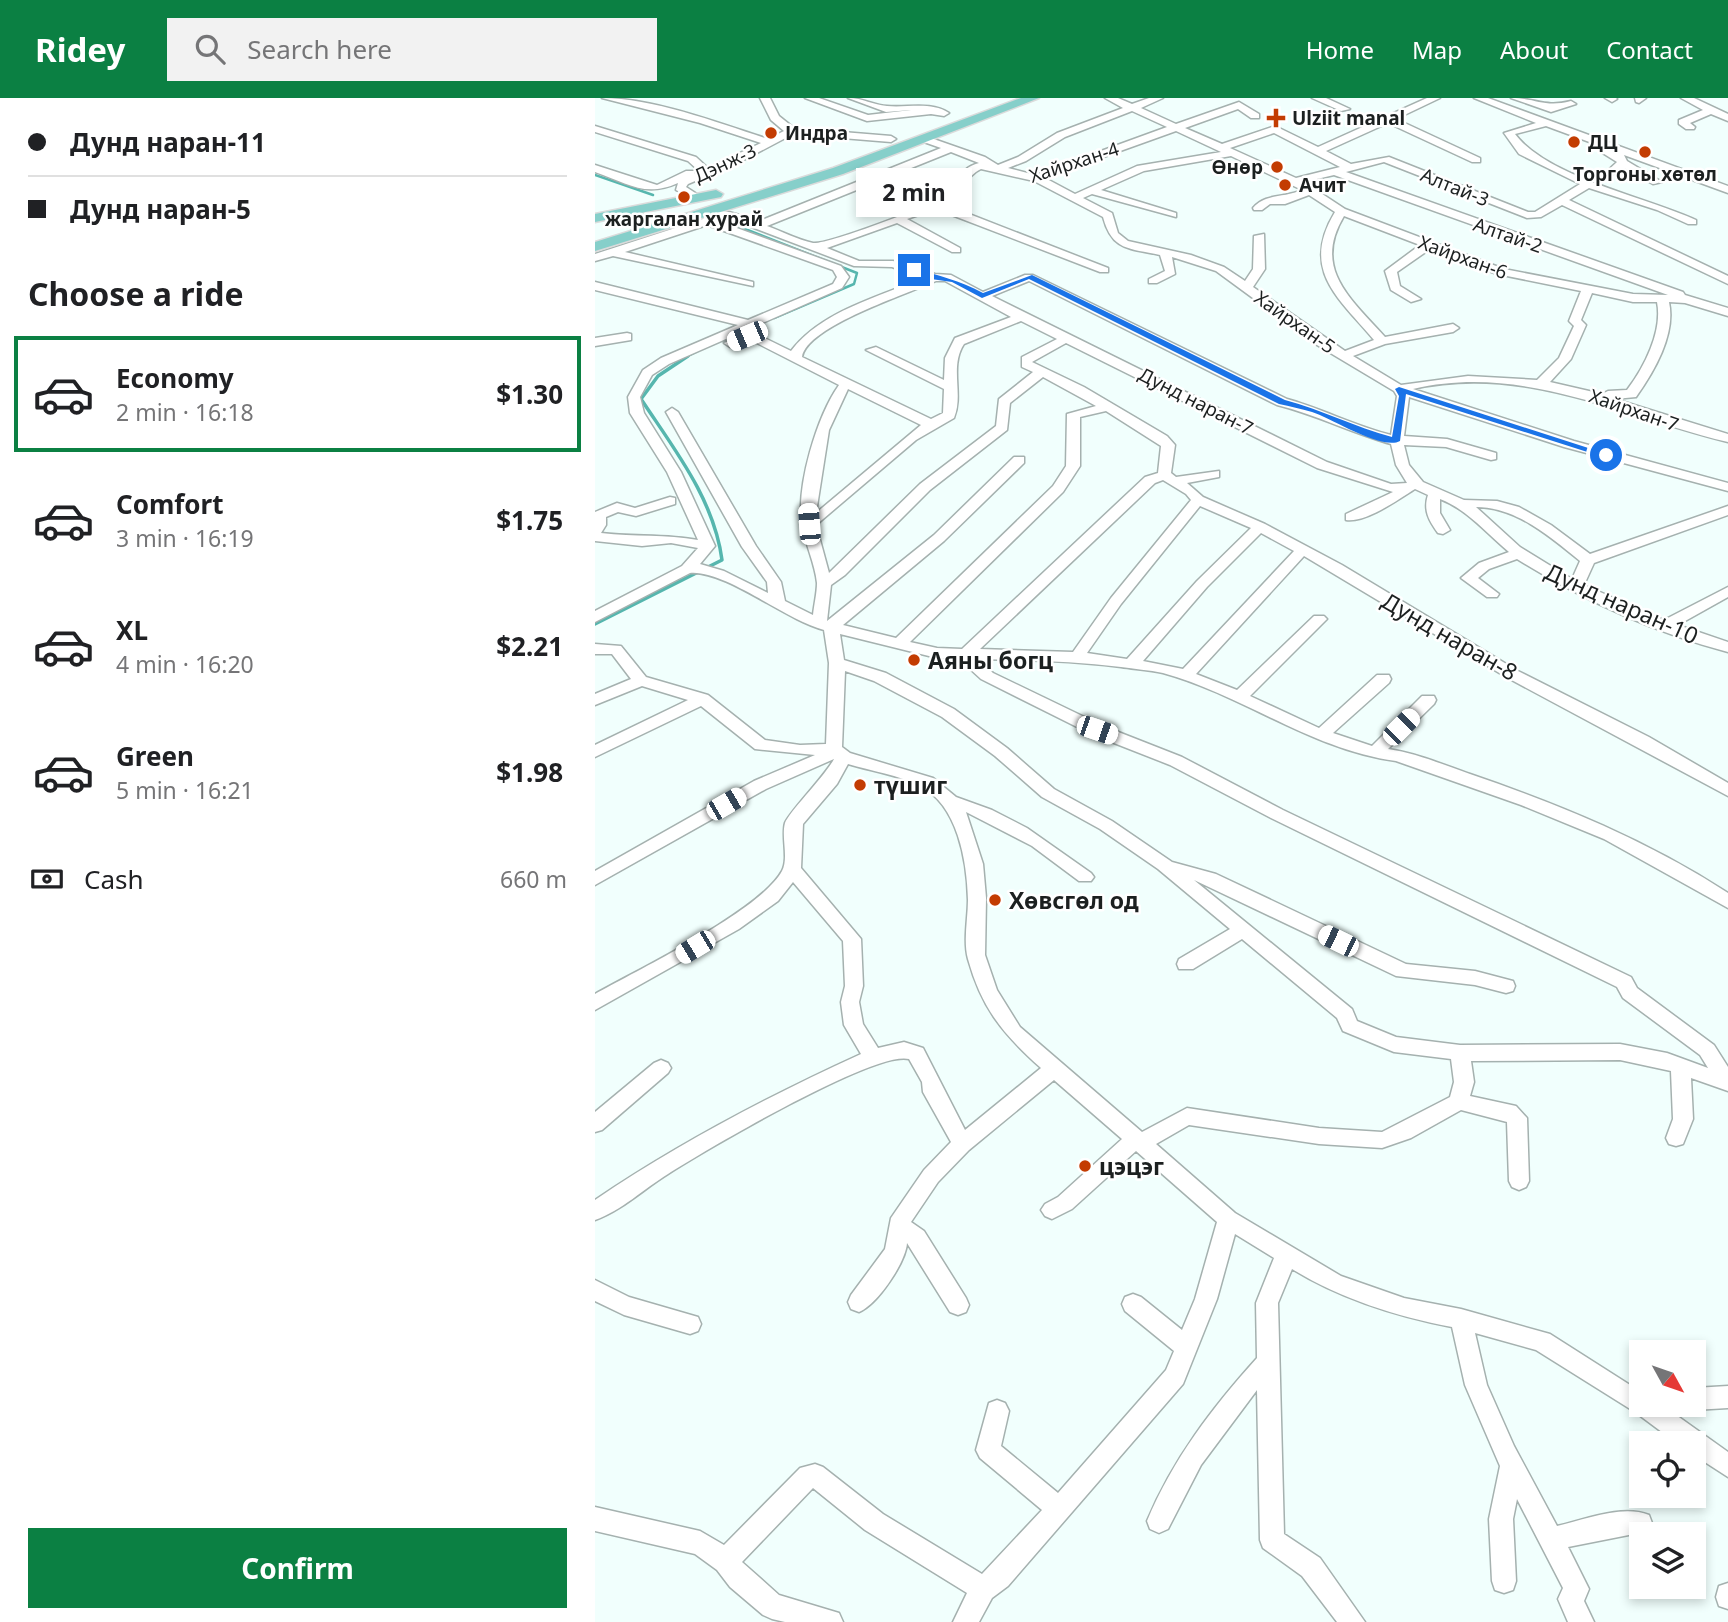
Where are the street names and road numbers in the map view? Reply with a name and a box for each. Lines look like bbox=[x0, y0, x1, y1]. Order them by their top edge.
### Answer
street label: Хайрхан-4 bbox=[1026, 135, 1122, 189]
street label: Дэнж-3 bbox=[690, 137, 760, 189]
street label: Алтай-3 bbox=[1417, 162, 1493, 212]
street label: Алтай-2 bbox=[1470, 211, 1546, 259]
street label: Хайрхан-6 bbox=[1415, 229, 1511, 285]
street label: Хайрхан-5 bbox=[1249, 285, 1341, 359]
street label: Дунд наран-7 bbox=[1134, 361, 1258, 441]
street label: Хайрхан-7 bbox=[1586, 383, 1682, 437]
street label: Дунд наран-10 bbox=[1540, 555, 1704, 651]
street label: Дунд наран-8 bbox=[1376, 584, 1524, 688]

